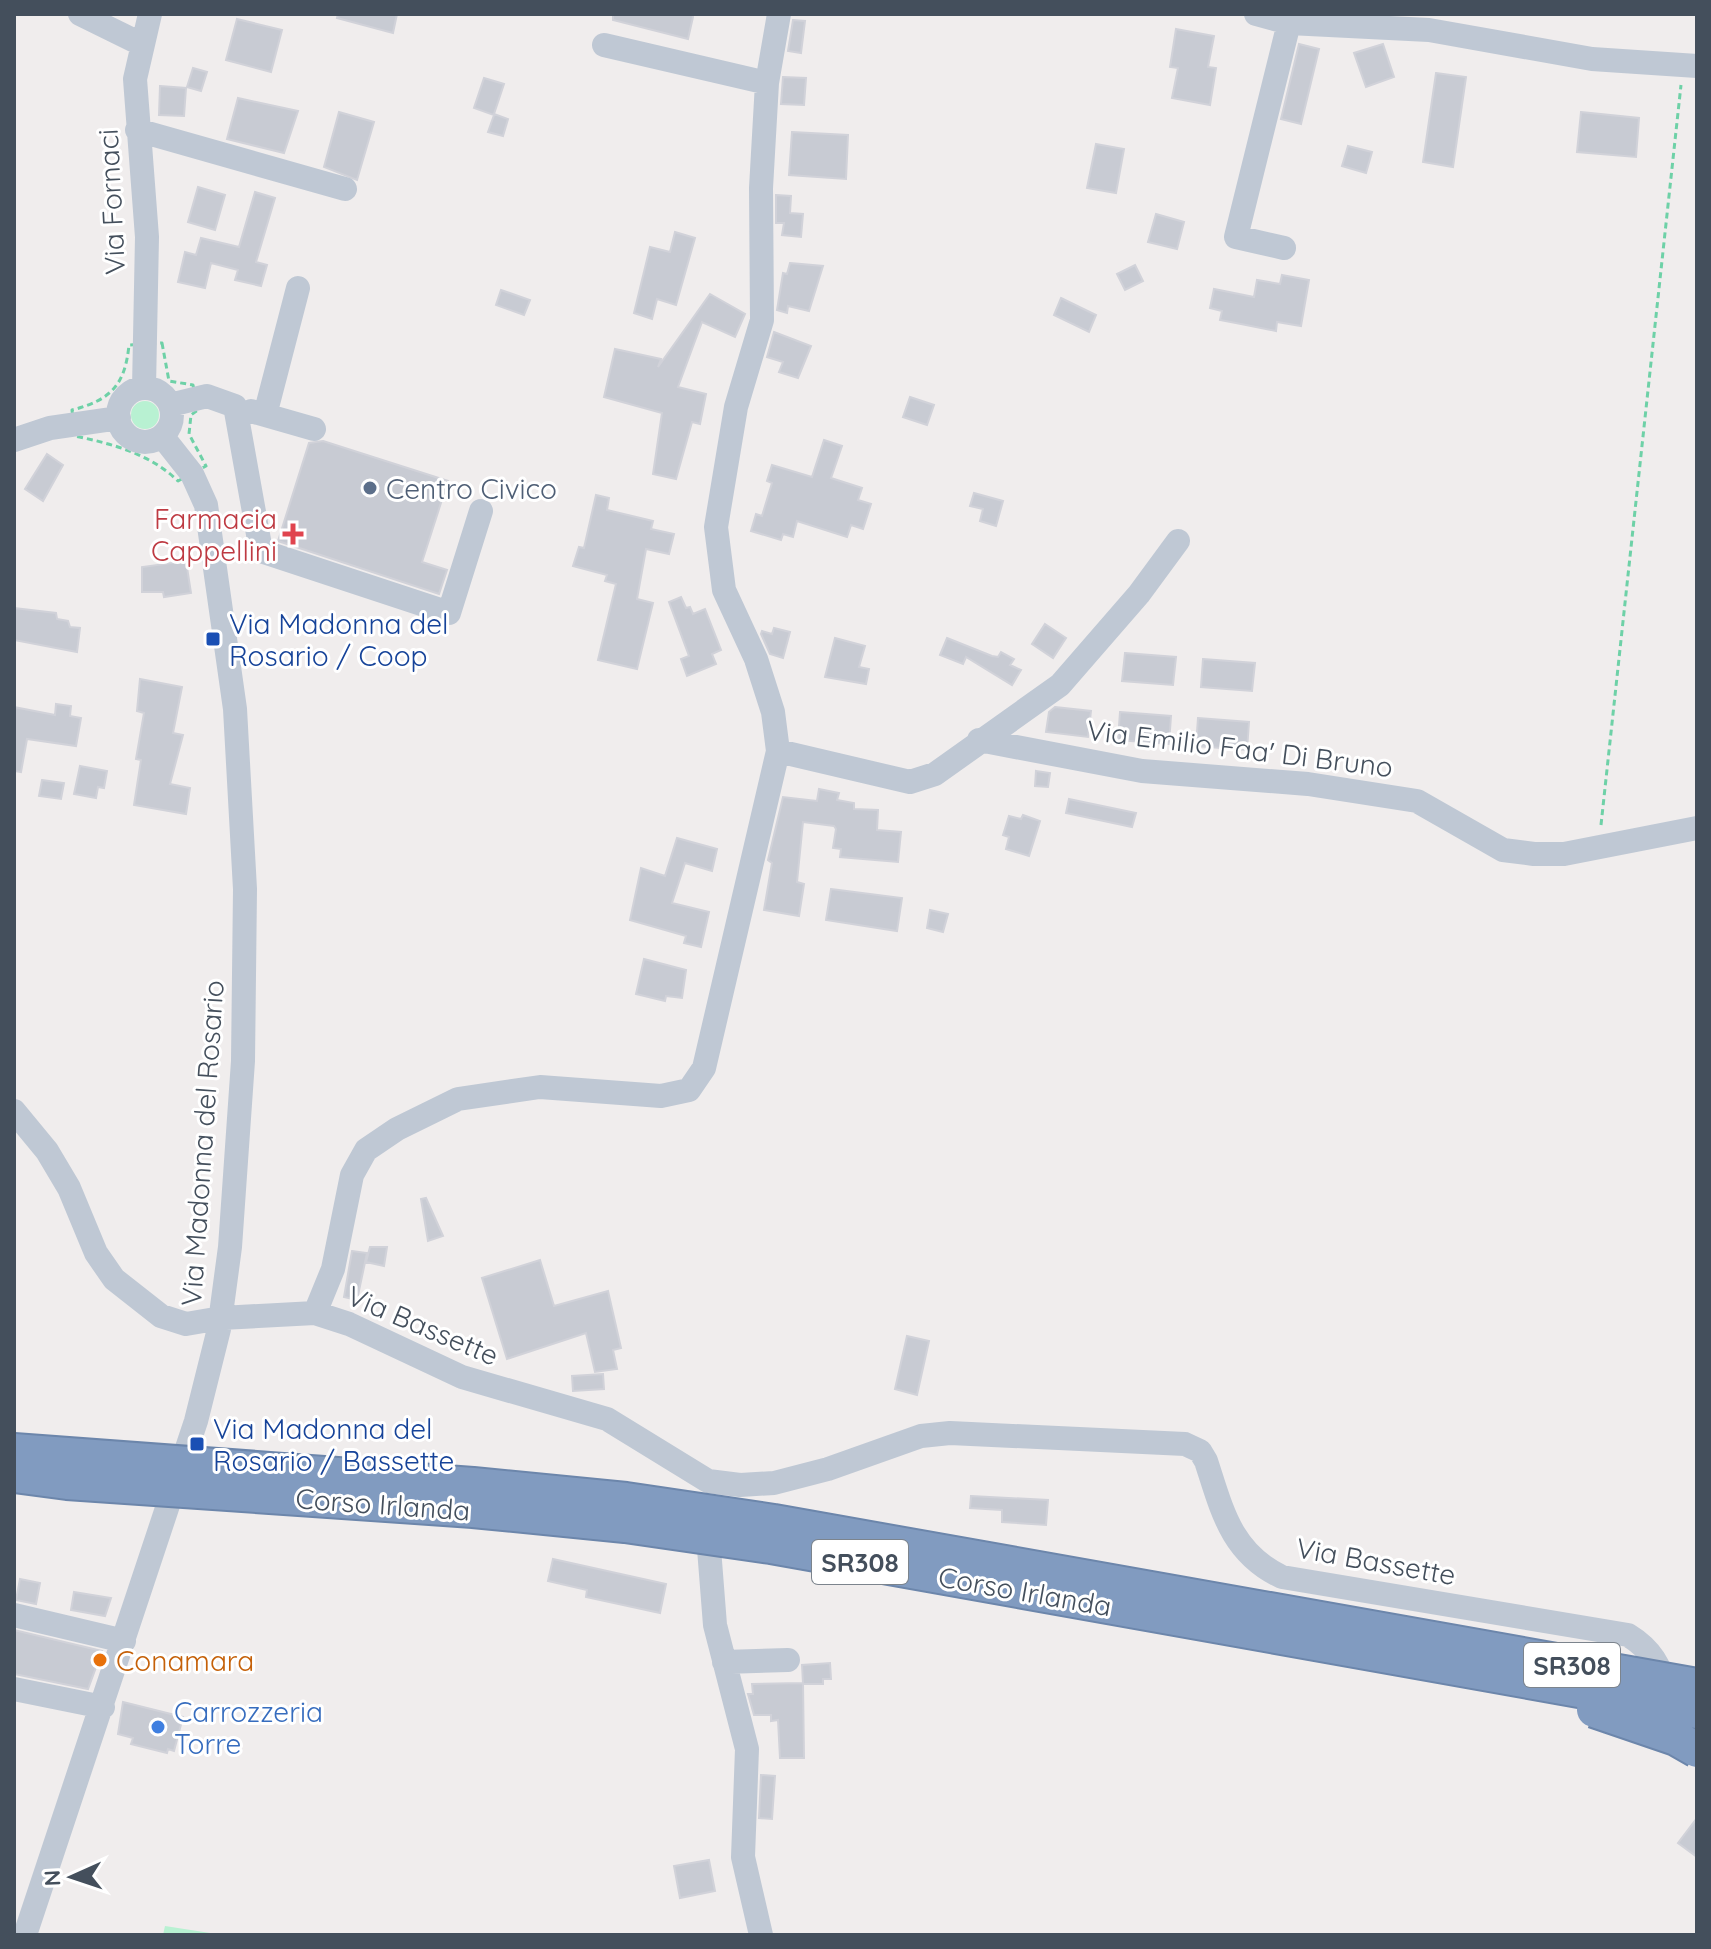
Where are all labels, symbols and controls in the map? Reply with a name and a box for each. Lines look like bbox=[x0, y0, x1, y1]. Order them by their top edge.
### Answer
street label: Via Fornaci bbox=[90, 128, 132, 276]
place label: Centro Civico bbox=[386, 471, 557, 506]
marker: Centro Civico bbox=[361, 479, 379, 497]
place label: Farmacia Cappellini bbox=[151, 501, 277, 568]
marker: Farmacia Cappellini bbox=[284, 525, 302, 543]
place label: Via Madonna del Rosario / Coop bbox=[229, 606, 448, 673]
marker: Via Madonna del Rosario / Coop bbox=[204, 630, 222, 648]
street label: Via Emilio Faa' Di Bruno bbox=[1085, 712, 1395, 784]
street label: Via Madonna del Rosario bbox=[173, 979, 231, 1307]
street label: Via Bassette bbox=[342, 1277, 504, 1373]
place label: Via Madonna del Rosario / Bassette bbox=[213, 1411, 454, 1478]
marker: Via Madonna del Rosario / Bassette bbox=[188, 1435, 206, 1453]
street label: Corso Irlanda bbox=[295, 1480, 471, 1528]
street label: Via Bassette bbox=[1294, 1530, 1458, 1592]
road number: SR308 bbox=[812, 1540, 908, 1584]
street label: Corso Irlanda bbox=[936, 1559, 1114, 1623]
place label: Conamara bbox=[116, 1643, 254, 1678]
road number: SR308 bbox=[1524, 1643, 1620, 1687]
marker: Conamara bbox=[91, 1651, 109, 1669]
place label: Carrozzeria Torre bbox=[174, 1694, 323, 1761]
marker: Carrozzeria Torre bbox=[149, 1718, 167, 1736]
north arrow bbox=[32, 1837, 112, 1917]
text: N bbox=[38, 1869, 66, 1887]

